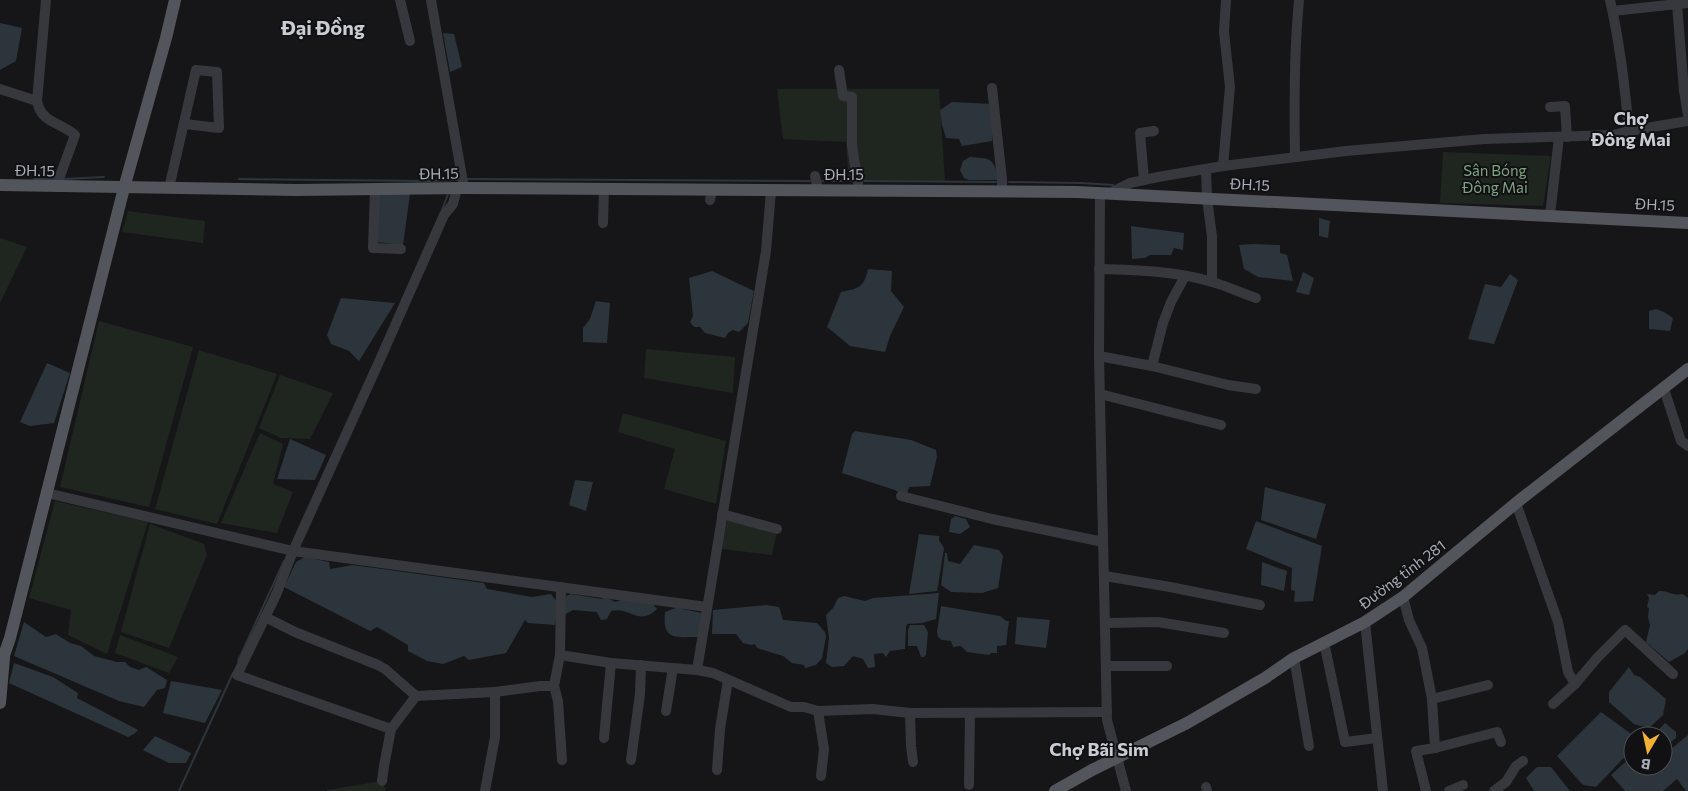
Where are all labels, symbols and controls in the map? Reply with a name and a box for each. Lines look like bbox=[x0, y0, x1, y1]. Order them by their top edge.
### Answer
district label: Đại Đồng bbox=[280, 15, 365, 40]
district label: Chợ Đông Mai bbox=[1590, 107, 1671, 150]
street label: ĐH.15 bbox=[14, 161, 55, 179]
park label: Sân Bóng Đông Mai bbox=[1461, 161, 1528, 196]
street label: ĐH.15 bbox=[418, 164, 459, 182]
street label: ĐH.15 bbox=[823, 165, 864, 183]
street label: ĐH.15 bbox=[1229, 174, 1270, 194]
street label: ĐH.15 bbox=[1634, 194, 1675, 214]
street label: Đường tỉnh 281 bbox=[1354, 536, 1449, 613]
north arrow bbox=[1623, 726, 1673, 776]
district label: Chợ Bãi Sim bbox=[1049, 738, 1149, 760]
text: B bbox=[1640, 755, 1652, 773]

